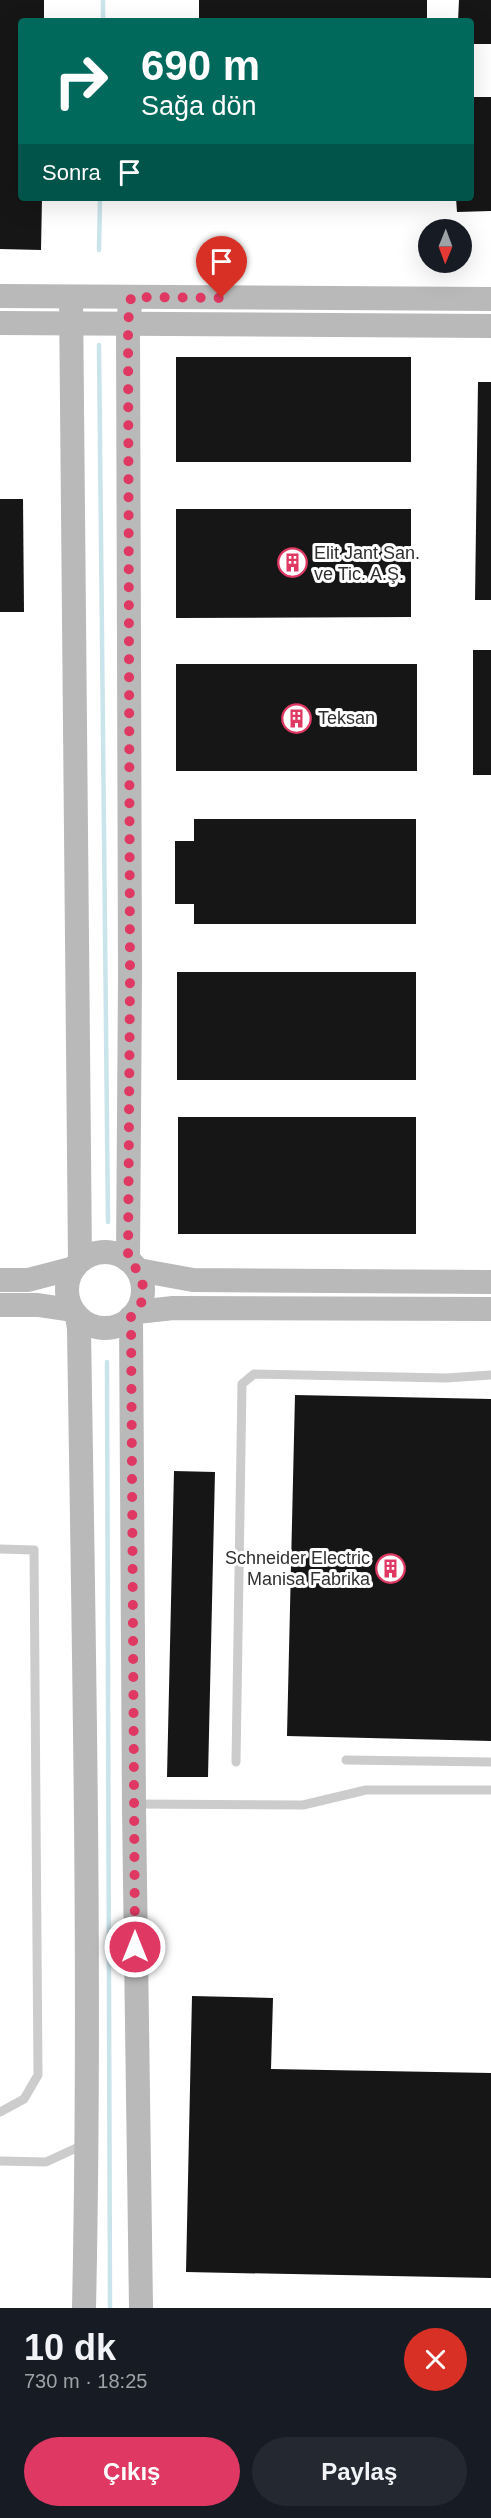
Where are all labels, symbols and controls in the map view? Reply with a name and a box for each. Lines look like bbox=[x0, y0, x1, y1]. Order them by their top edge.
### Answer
icon: right bbox=[42, 42, 120, 120]
text: 690 m bbox=[141, 42, 260, 89]
text: Sağa dön bbox=[141, 91, 257, 121]
icon: arrive bbox=[113, 156, 146, 189]
text: Sonra bbox=[42, 160, 101, 185]
north arrow bbox=[418, 219, 472, 273]
map controls bbox=[418, 219, 472, 273]
pin bbox=[196, 236, 247, 298]
icon: arrive bbox=[205, 245, 238, 278]
place label: Elit Jant San. ve Tic. A.Ş. bbox=[314, 543, 420, 584]
building icon: Elit Jant San. ve Tic. A.Ş. bbox=[277, 547, 309, 579]
building icon: Teksan bbox=[281, 702, 313, 734]
place label: Teksan bbox=[318, 708, 375, 728]
place label: Schneider Electric Manisa Fabrika bbox=[225, 1548, 371, 1589]
building icon: Schneider Electric Manisa Fabrika bbox=[375, 1552, 407, 1584]
position arrow bbox=[103, 1915, 167, 1979]
text: 10 dk bbox=[24, 2327, 116, 2368]
button: close bbox=[404, 2328, 467, 2391]
text: 730 m · 18:25 bbox=[24, 2370, 147, 2392]
button: Çıkış bbox=[24, 2437, 240, 2506]
button: Paylaş bbox=[252, 2437, 467, 2506]

